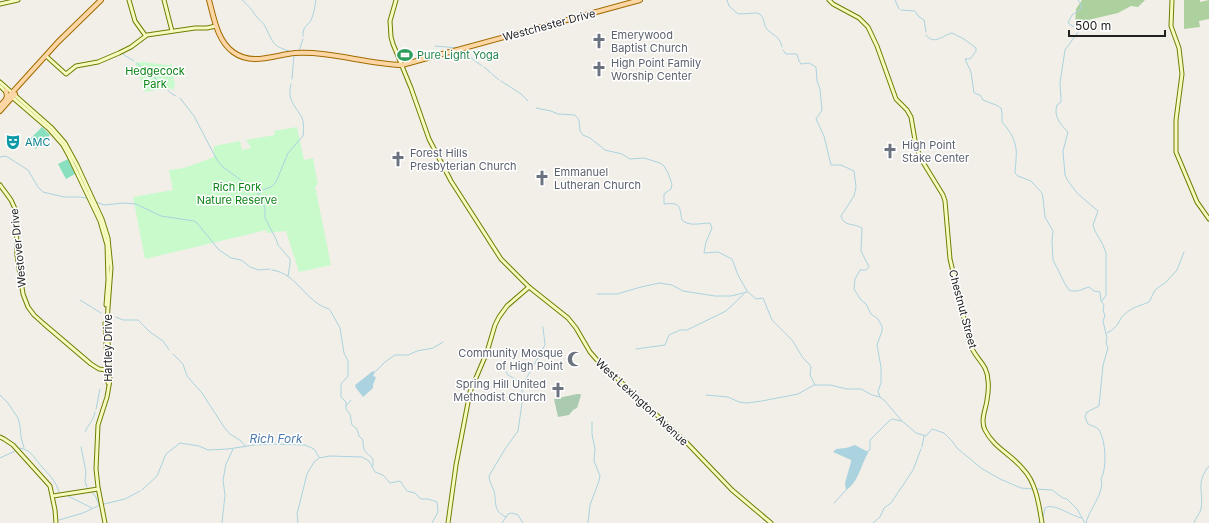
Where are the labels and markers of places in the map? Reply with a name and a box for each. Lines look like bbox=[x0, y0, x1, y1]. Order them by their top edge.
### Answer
place label: Emerywood Baptist Church bbox=[611, 28, 688, 55]
church icon: Emerywood Baptist Church bbox=[590, 32, 608, 50]
sports icon: Pure Light Yoga bbox=[396, 46, 414, 64]
place label: Pure Light Yoga bbox=[417, 48, 499, 62]
place label: High Point Family Worship Center bbox=[611, 56, 701, 83]
church icon: High Point Family Worship Center bbox=[590, 60, 608, 78]
theatre icon: AMC bbox=[4, 133, 22, 151]
place label: AMC bbox=[25, 135, 51, 149]
place label: High Point Stake Center bbox=[902, 138, 969, 165]
church icon: High Point Stake Center bbox=[881, 142, 899, 160]
place label: Forest Hills Presbyterian Church bbox=[410, 146, 517, 173]
church icon: Forest Hills Presbyterian Church bbox=[389, 150, 407, 168]
place label: Emmanuel Lutheran Church bbox=[554, 165, 641, 192]
church icon: Emmanuel Lutheran Church bbox=[533, 169, 551, 187]
place label: Community Mosque of High Point bbox=[458, 346, 563, 373]
mosque icon: Community Mosque of High Point bbox=[566, 350, 584, 368]
place label: Spring Hill United Methodist Church bbox=[453, 377, 546, 404]
church icon: Spring Hill United Methodist Church bbox=[549, 381, 567, 399]

